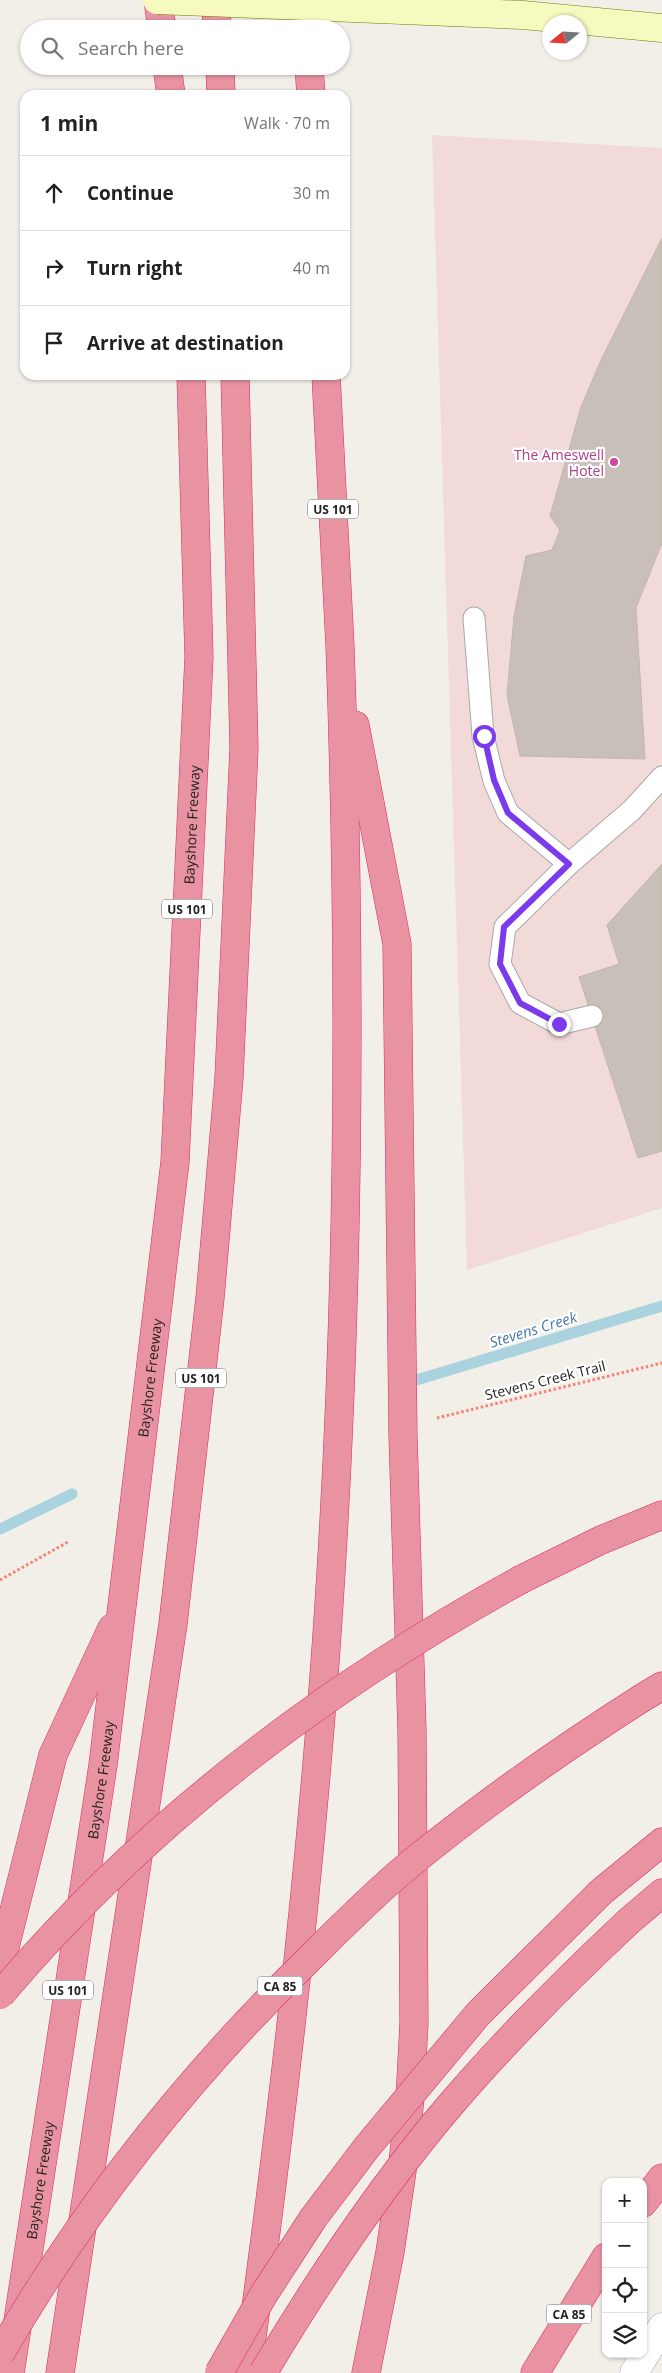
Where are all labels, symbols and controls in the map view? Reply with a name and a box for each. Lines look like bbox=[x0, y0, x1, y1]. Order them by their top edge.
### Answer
north arrow bbox=[542, 15, 587, 60]
search box bbox=[20, 20, 350, 75]
icon: search bbox=[38, 34, 66, 62]
text: Search here bbox=[78, 35, 184, 61]
text: 1 min bbox=[40, 109, 98, 137]
text: Walk · 70 m bbox=[244, 112, 330, 134]
icon: ahead bbox=[40, 179, 68, 207]
text: Continue bbox=[87, 180, 174, 206]
text: 30 m bbox=[293, 182, 330, 204]
icon: right bbox=[40, 254, 68, 282]
text: Turn right bbox=[87, 255, 182, 281]
text: 40 m bbox=[293, 257, 330, 279]
icon: arrive bbox=[40, 329, 68, 357]
text: Arrive at destination bbox=[87, 330, 284, 356]
place label: The Ameswell Hotel bbox=[514, 445, 604, 480]
marker: The Ameswell Hotel bbox=[608, 456, 620, 468]
road number: US 101 bbox=[308, 499, 358, 518]
route start bbox=[473, 725, 496, 748]
street label: Bayshore Freeway bbox=[179, 764, 203, 885]
road number: US 101 bbox=[162, 900, 212, 919]
route end bbox=[548, 1013, 571, 1036]
water label: Stevens Creek bbox=[487, 1306, 580, 1352]
street label: Bayshore Freeway bbox=[133, 1317, 166, 1438]
street label: Stevens Creek Trail bbox=[483, 1356, 607, 1404]
road number: US 101 bbox=[176, 1369, 226, 1388]
street label: Bayshore Freeway bbox=[82, 1719, 118, 1840]
road number: CA 85 bbox=[258, 1976, 302, 1995]
road number: US 101 bbox=[43, 1980, 93, 2000]
street label: Bayshore Freeway bbox=[21, 2119, 58, 2241]
map controls bbox=[602, 2178, 647, 2358]
button: + bbox=[602, 2178, 647, 2223]
button: − bbox=[602, 2223, 647, 2268]
button: locate bbox=[602, 2268, 647, 2313]
road number: CA 85 bbox=[546, 2304, 592, 2324]
button: layers bbox=[602, 2313, 647, 2358]

